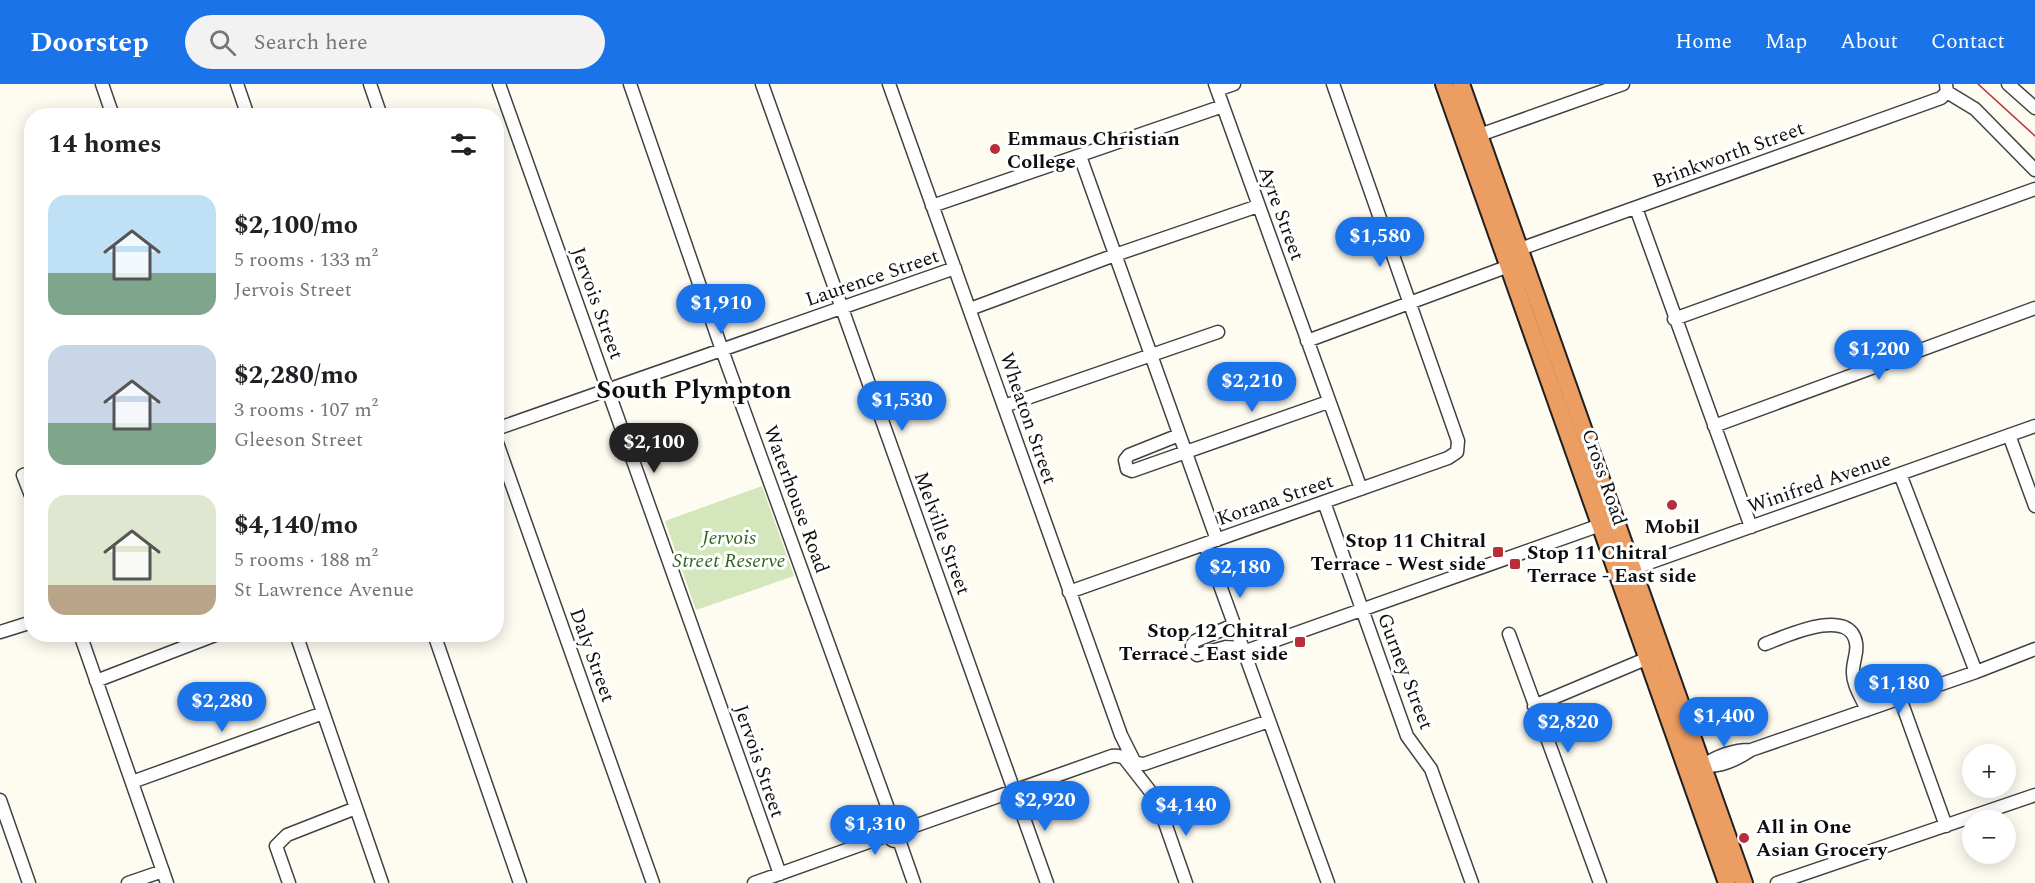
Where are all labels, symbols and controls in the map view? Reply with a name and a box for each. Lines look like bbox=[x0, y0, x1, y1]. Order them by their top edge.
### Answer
search box bbox=[185, 15, 605, 69]
text: Doorstep bbox=[30, 21, 149, 64]
icon: search bbox=[206, 26, 239, 59]
text: Search here bbox=[254, 26, 368, 59]
text: Home bbox=[1675, 26, 1732, 58]
text: Map bbox=[1765, 26, 1807, 58]
text: About bbox=[1840, 26, 1898, 58]
text: Contact bbox=[1931, 26, 2005, 58]
street label: Brinkworth Street bbox=[1648, 113, 1809, 196]
text: 14 homes bbox=[48, 124, 162, 164]
place label: Emmaus Christian College bbox=[1007, 124, 1180, 177]
icon: filters bbox=[447, 128, 480, 161]
marker: Emmaus Christian College bbox=[988, 142, 1002, 156]
street label: Ayre Street bbox=[1250, 162, 1312, 265]
text: $2,100/mo bbox=[234, 205, 358, 245]
pin: $1,580 bbox=[1331, 217, 1429, 268]
icon: home bbox=[96, 219, 168, 291]
text: $1,580 bbox=[1349, 221, 1411, 251]
street label: Laurence Street bbox=[801, 241, 943, 315]
street label: Jervois Street bbox=[563, 243, 631, 364]
text: 5 rooms · 133 m² bbox=[234, 245, 378, 275]
text: Jervois Street bbox=[234, 275, 352, 305]
pin: $1,910 bbox=[672, 284, 770, 335]
text: $1,910 bbox=[690, 288, 752, 318]
pin: $1,200 bbox=[1830, 330, 1928, 381]
text: $1,200 bbox=[1848, 334, 1910, 364]
street label: Wheaton Street bbox=[991, 348, 1065, 488]
text: $2,280/mo bbox=[234, 355, 358, 395]
pin: $2,210 bbox=[1203, 362, 1301, 413]
text: $2,210 bbox=[1221, 366, 1283, 396]
icon: home bbox=[96, 369, 168, 441]
district label: South Plympton bbox=[596, 370, 792, 410]
pin: $1,530 bbox=[853, 381, 951, 432]
text: $1,530 bbox=[871, 385, 933, 415]
text: 3 rooms · 107 m² bbox=[234, 395, 378, 425]
street label: Waterhouse Road bbox=[755, 421, 837, 578]
pin: $2,100 bbox=[605, 423, 703, 474]
text: Gleeson Street bbox=[234, 425, 363, 455]
street label: Cross Road bbox=[1574, 425, 1635, 530]
text: $2,100 bbox=[623, 427, 685, 457]
street label: Winifred Avenue bbox=[1743, 444, 1895, 522]
street label: Korana Street bbox=[1213, 466, 1338, 534]
street label: Melville Street bbox=[906, 467, 978, 599]
marker: Mobil bbox=[1665, 498, 1679, 512]
text: $4,140/mo bbox=[234, 505, 358, 545]
place label: Mobil bbox=[1644, 512, 1700, 542]
icon: home bbox=[96, 519, 168, 591]
park label: Jervois Street Reserve bbox=[673, 523, 786, 576]
place label: Stop 11 Chitral Terrace - West side bbox=[1310, 526, 1486, 579]
place label: Stop 11 Chitral Terrace - East side bbox=[1527, 538, 1696, 591]
text: 5 rooms · 188 m² bbox=[234, 545, 378, 575]
marker: Stop 11 Chitral Terrace - West side bbox=[1491, 545, 1505, 559]
pin: $2,180 bbox=[1191, 548, 1289, 599]
text: $2,180 bbox=[1209, 552, 1271, 582]
marker: Stop 11 Chitral Terrace - East side bbox=[1508, 557, 1522, 571]
text: St Lawrence Avenue bbox=[234, 575, 414, 605]
street label: Daly Street bbox=[561, 604, 623, 707]
street label: Gurney Street bbox=[1369, 609, 1441, 734]
place label: Stop 12 Chitral Terrace - East side bbox=[1119, 616, 1288, 669]
marker: Stop 12 Chitral Terrace - East side bbox=[1293, 635, 1307, 649]
pin: $1,180 bbox=[1850, 664, 1948, 715]
text: $1,180 bbox=[1868, 668, 1930, 698]
pin: $2,280 bbox=[173, 682, 271, 733]
text: $2,280 bbox=[191, 686, 253, 716]
pin: $1,400 bbox=[1675, 697, 1773, 748]
street label: Jervois Street bbox=[726, 701, 792, 822]
text: $1,400 bbox=[1693, 701, 1755, 731]
pin: $2,820 bbox=[1519, 703, 1617, 754]
text: $2,820 bbox=[1537, 707, 1599, 737]
map controls bbox=[1962, 744, 2016, 864]
button: + bbox=[1962, 744, 2016, 798]
pin: $2,920 bbox=[996, 781, 1094, 832]
text: $2,920 bbox=[1014, 785, 1076, 815]
pin: $4,140 bbox=[1137, 786, 1235, 837]
text: $4,140 bbox=[1155, 790, 1217, 820]
pin: $1,310 bbox=[826, 805, 924, 856]
text: $1,310 bbox=[844, 809, 906, 839]
button: − bbox=[1962, 810, 2016, 864]
place label: All in One Asian Grocery bbox=[1756, 812, 1888, 865]
marker: All in One Asian Grocery bbox=[1737, 831, 1751, 845]

